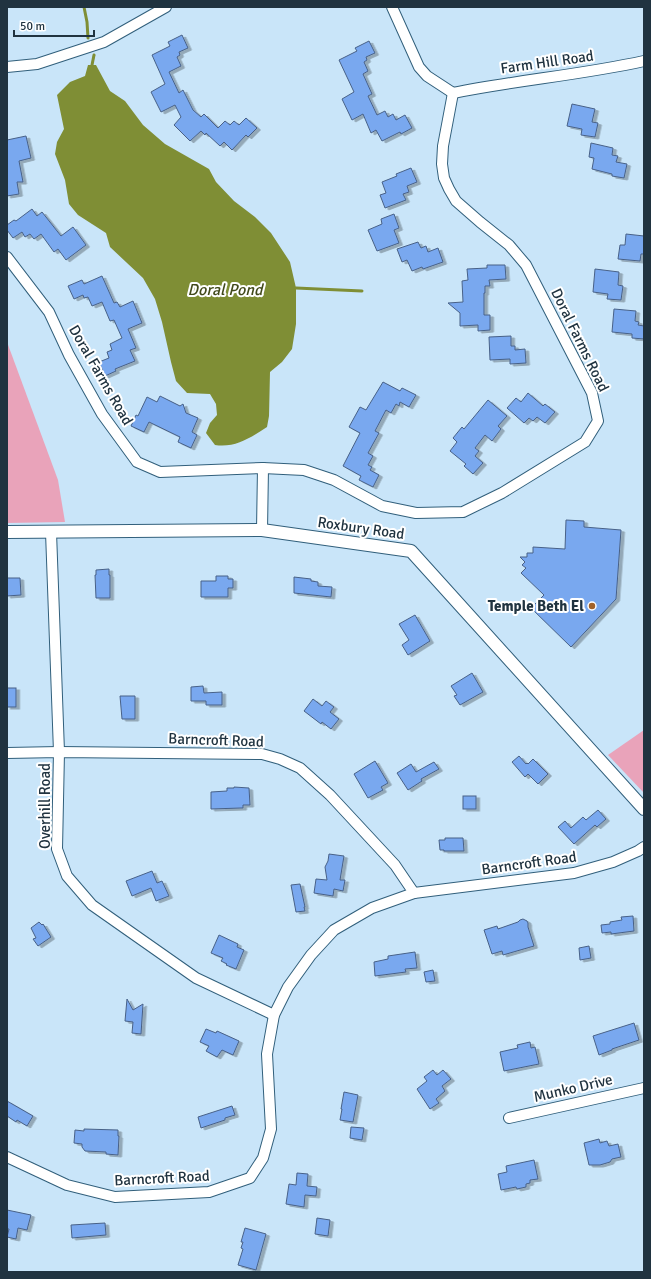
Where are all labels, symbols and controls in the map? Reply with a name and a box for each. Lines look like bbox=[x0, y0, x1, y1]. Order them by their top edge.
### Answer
scale bar bbox=[14, 12, 94, 38]
text: 50 m bbox=[20, 19, 45, 34]
street label: Farm Hill Road bbox=[499, 47, 595, 77]
water label: Doral Pond bbox=[188, 280, 265, 300]
street label: Doral Farms Road bbox=[547, 285, 613, 395]
street label: Doral Farms Road bbox=[65, 322, 137, 428]
street label: Roxbury Road bbox=[316, 513, 406, 543]
place label: Temple Beth El bbox=[488, 597, 584, 615]
marker: Temple Beth El bbox=[587, 601, 597, 611]
street label: Barncroft Road bbox=[168, 729, 264, 751]
street label: Overhill Road bbox=[36, 763, 54, 849]
street label: Barncroft Road bbox=[480, 847, 578, 879]
street label: Munko Drive bbox=[532, 1070, 614, 1106]
street label: Barncroft Road bbox=[114, 1167, 210, 1189]

